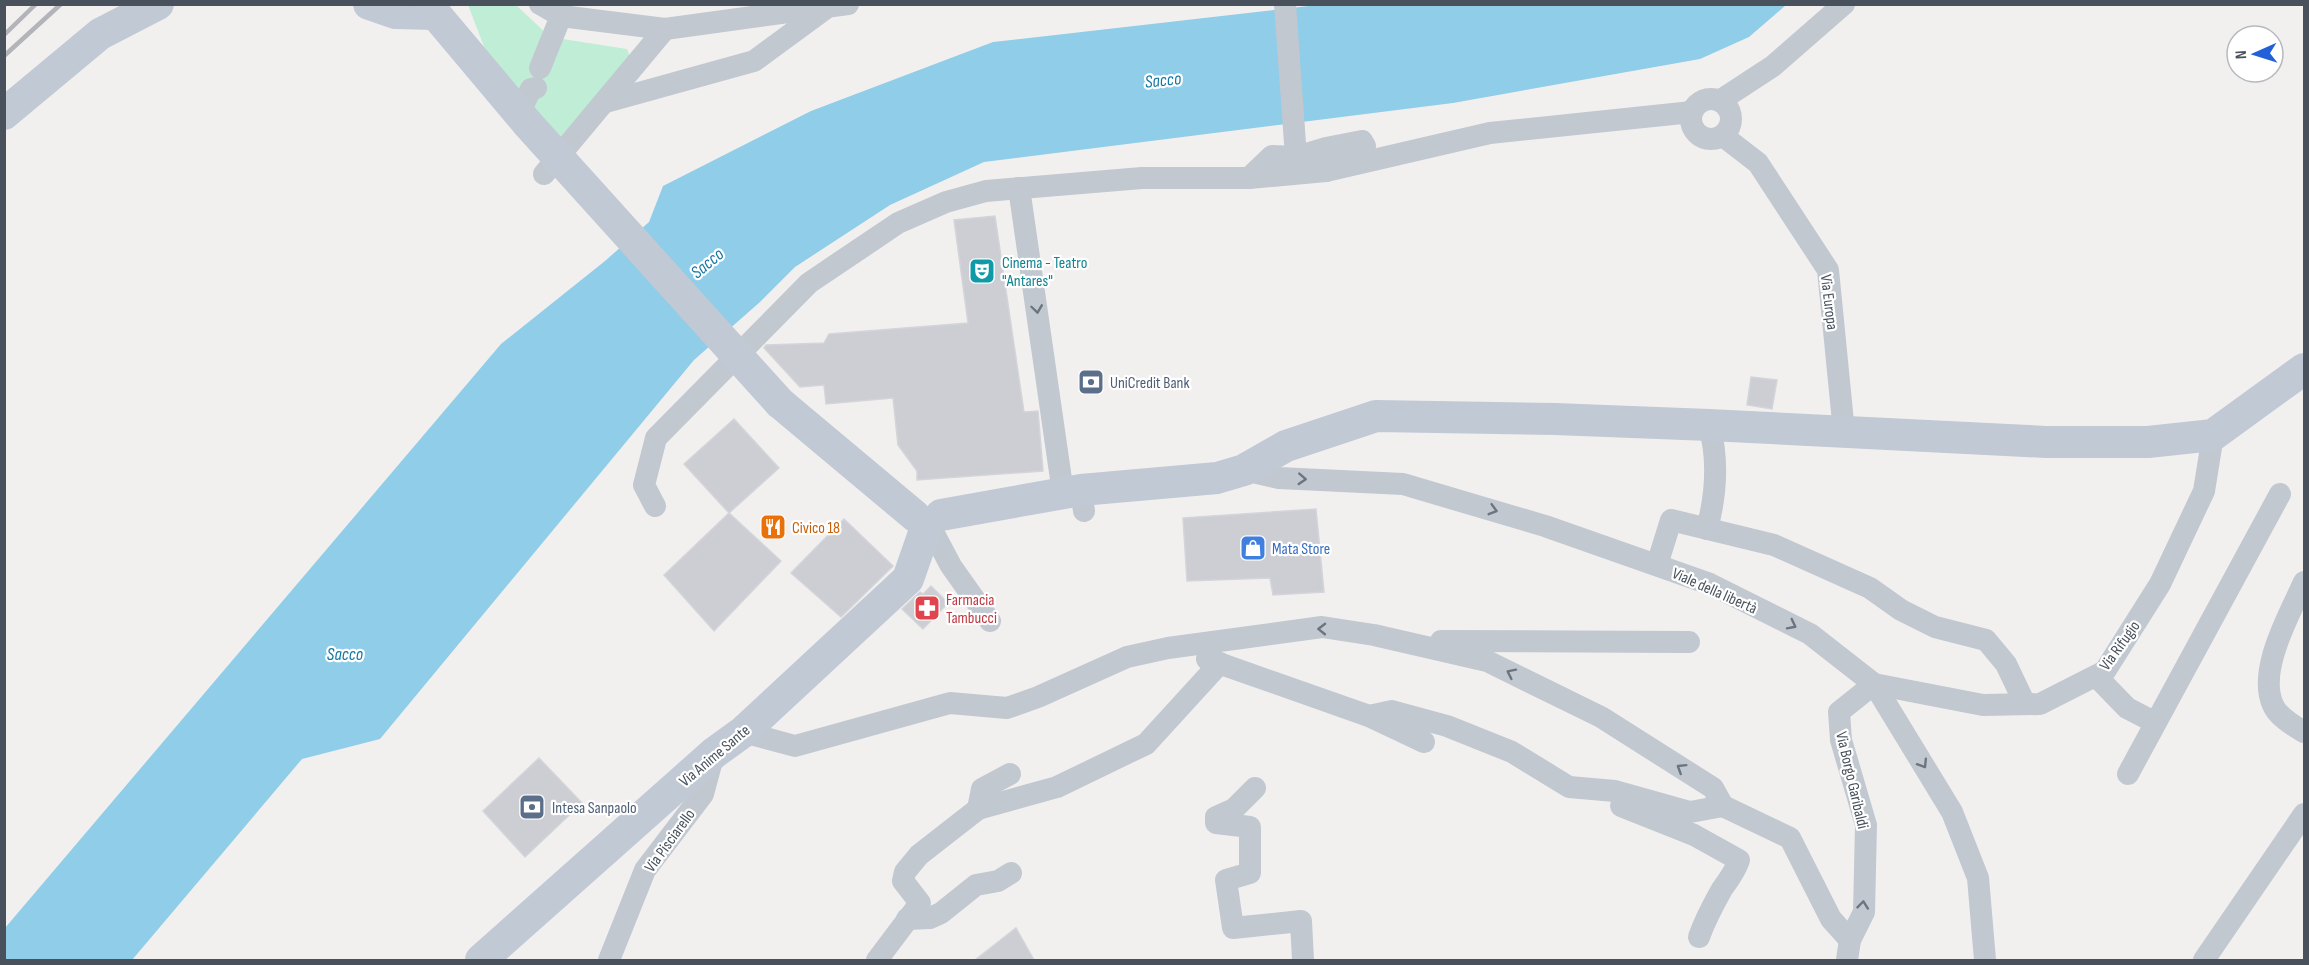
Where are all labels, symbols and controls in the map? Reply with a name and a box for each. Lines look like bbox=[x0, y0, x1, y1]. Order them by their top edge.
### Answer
north arrow bbox=[2225, 24, 2285, 84]
text: N bbox=[2232, 50, 2251, 59]
water label: Sacco bbox=[1144, 68, 1183, 93]
water label: Sacco bbox=[687, 243, 728, 283]
place label: Cinema - Teatro "Antares" bbox=[1002, 254, 1087, 291]
theatre icon: Cinema - Teatro "Antares" bbox=[967, 256, 997, 286]
street label: Via Europa bbox=[1816, 273, 1841, 331]
one-way arrow bbox=[1030, 304, 1042, 313]
bank icon: UniCredit Bank bbox=[1076, 367, 1106, 397]
place label: UniCredit Bank bbox=[1110, 374, 1190, 393]
one-way arrow bbox=[1297, 473, 1306, 486]
one-way arrow bbox=[1487, 503, 1498, 515]
restaurant icon: Civico 18 bbox=[758, 512, 788, 542]
place label: Civico 18 bbox=[792, 519, 840, 538]
shop icon: Mata Store bbox=[1238, 533, 1268, 563]
place label: Mata Store bbox=[1272, 540, 1330, 559]
street label: Viale della libertà bbox=[1669, 564, 1760, 619]
place label: Farmacia Tambucci bbox=[946, 591, 997, 628]
pharmacy icon: Farmacia Tambucci bbox=[912, 593, 942, 623]
street label: Via Rifugio bbox=[2096, 617, 2145, 674]
one-way arrow bbox=[1785, 618, 1796, 630]
one-way arrow bbox=[1318, 622, 1327, 635]
water label: Sacco bbox=[327, 644, 364, 665]
one-way arrow bbox=[1506, 669, 1517, 681]
street label: Via Anime Sante bbox=[676, 721, 754, 791]
street label: Via Borgo Garibaldi bbox=[1831, 730, 1872, 831]
one-way arrow bbox=[1915, 758, 1927, 768]
one-way arrow bbox=[1677, 764, 1688, 775]
bank icon: Intesa Sanpaolo bbox=[517, 792, 547, 822]
place label: Intesa Sanpaolo bbox=[552, 799, 637, 818]
street label: Via Pisciarello bbox=[641, 806, 699, 876]
one-way arrow bbox=[1856, 901, 1869, 910]

